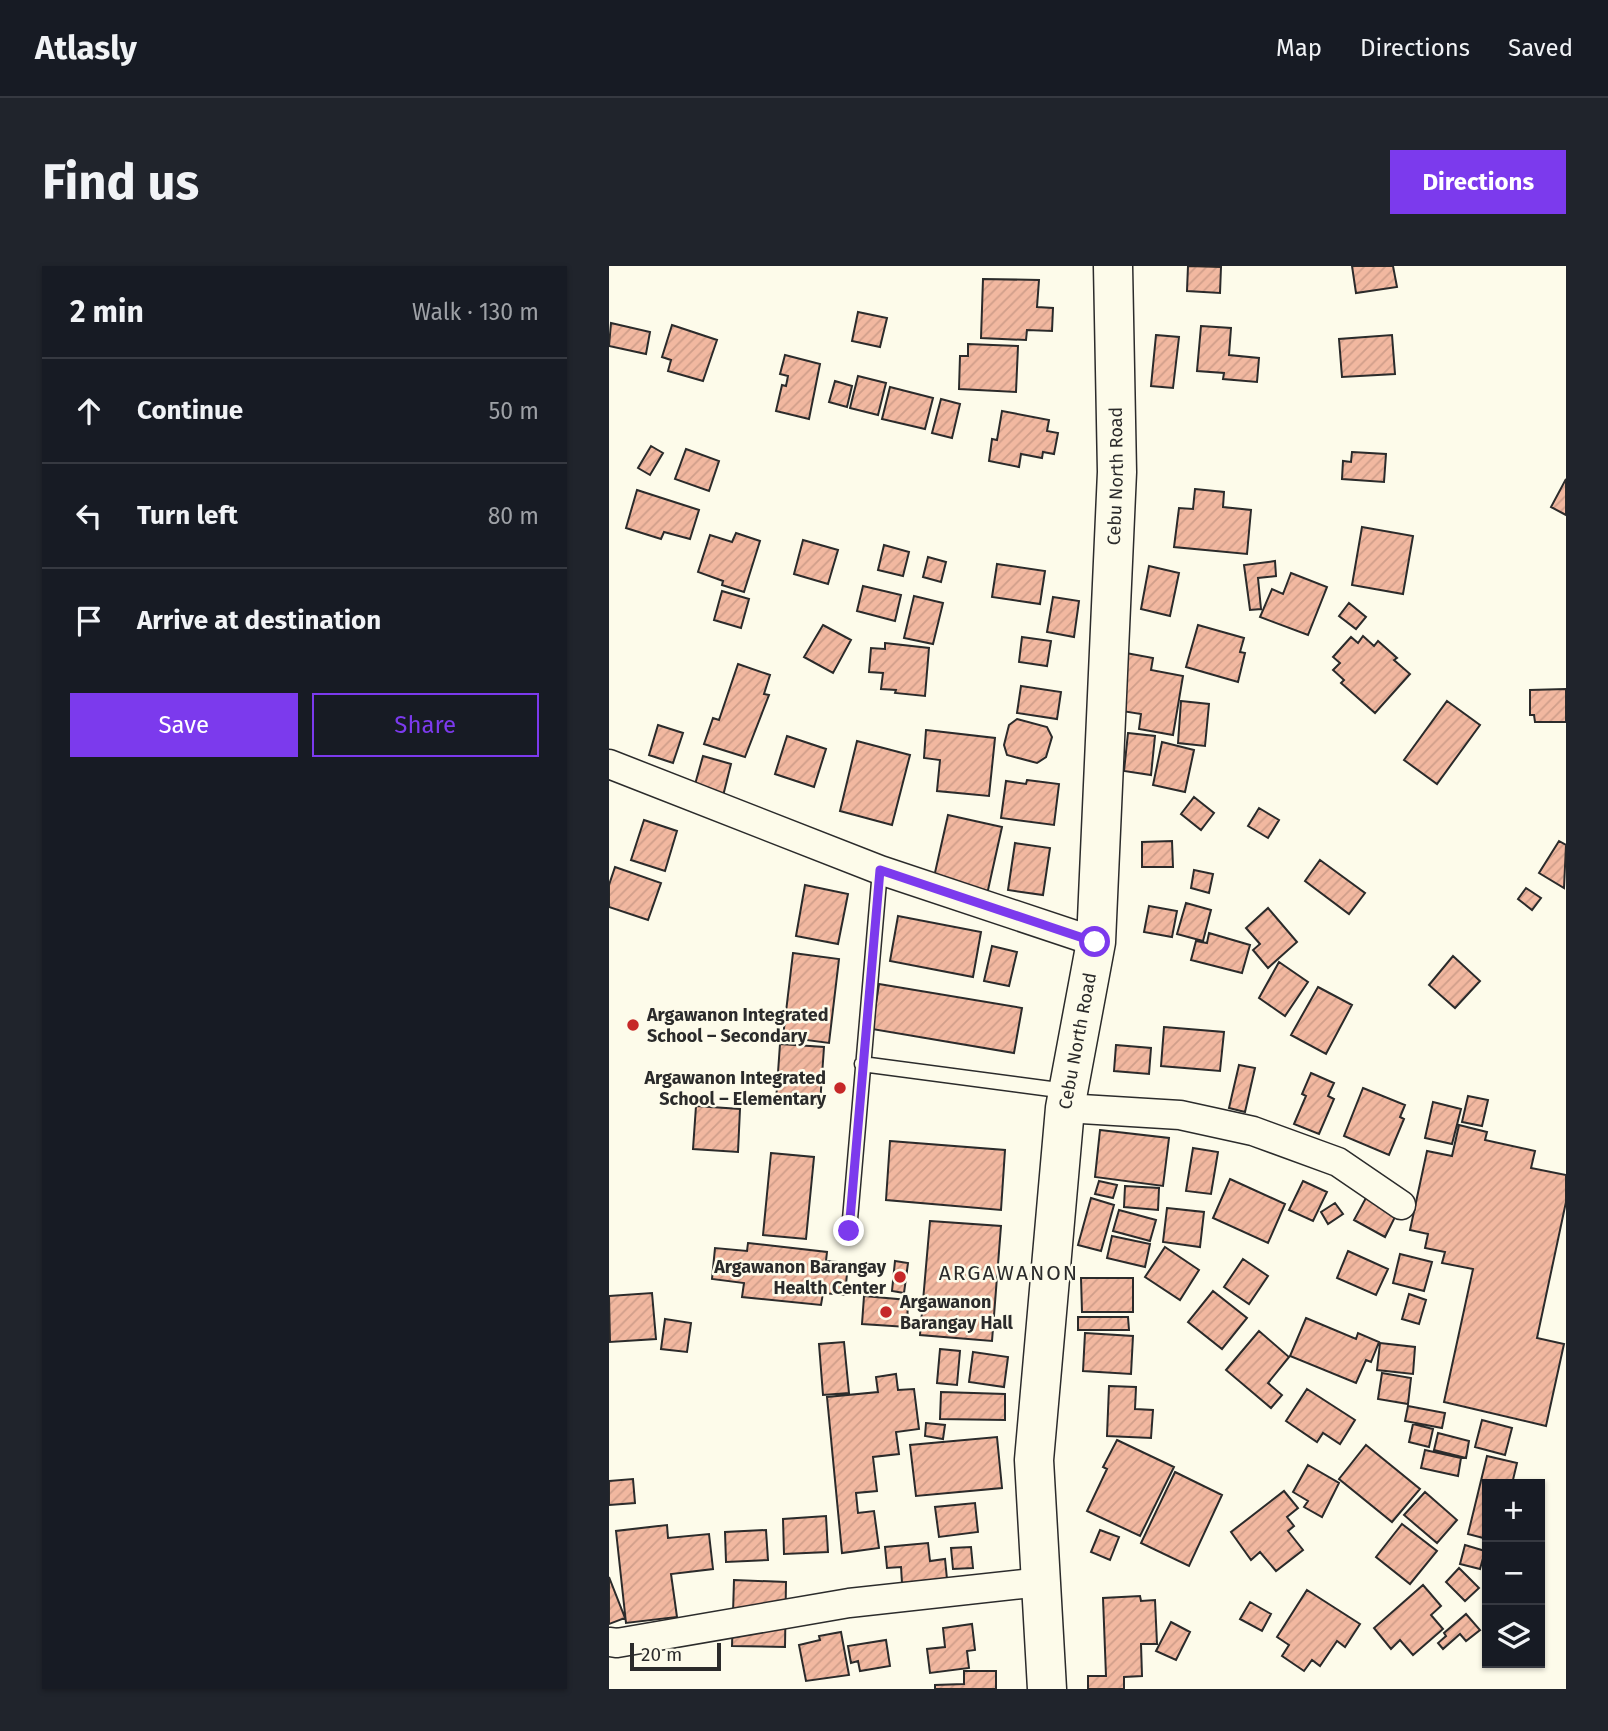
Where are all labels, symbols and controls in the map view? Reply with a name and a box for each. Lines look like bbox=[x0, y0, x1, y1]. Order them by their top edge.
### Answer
text: Atlasly bbox=[35, 28, 137, 68]
text: Map bbox=[1276, 34, 1322, 62]
text: Directions bbox=[1360, 34, 1470, 62]
text: Saved bbox=[1508, 34, 1573, 62]
button: Directions bbox=[1390, 150, 1566, 214]
text: Find us bbox=[42, 153, 199, 212]
text: 2 min bbox=[70, 294, 144, 330]
text: Walk · 130 m bbox=[412, 298, 539, 326]
icon: ahead bbox=[70, 392, 108, 430]
text: Continue bbox=[137, 395, 243, 426]
text: 50 m bbox=[489, 397, 539, 425]
street label: Cebu North Road bbox=[1103, 407, 1128, 546]
icon: left bbox=[70, 497, 108, 535]
text: Turn left bbox=[137, 500, 238, 531]
text: 80 m bbox=[488, 502, 539, 530]
icon: arrive bbox=[70, 602, 108, 640]
text: Arrive at destination bbox=[137, 605, 381, 636]
button: Save bbox=[70, 693, 298, 757]
button: Share bbox=[312, 693, 539, 757]
route start bbox=[1079, 926, 1110, 957]
street label: Cebu North Road bbox=[1054, 971, 1101, 1111]
place label: Argawanon Integrated School – Secondary bbox=[646, 1004, 829, 1047]
marker: Argawanon Integrated School – Secondary bbox=[625, 1017, 641, 1033]
place label: Argawanon Integrated School – Elementary bbox=[644, 1067, 827, 1110]
marker: Argawanon Integrated School – Elementary bbox=[832, 1080, 848, 1096]
route end bbox=[833, 1215, 864, 1246]
place label: Argawanon Barangay Health Center bbox=[713, 1256, 887, 1299]
district label: ARGAWANON bbox=[939, 1260, 1079, 1286]
marker: Argawanon Barangay Health Center bbox=[892, 1269, 908, 1285]
place label: Argawanon Barangay Hall bbox=[899, 1291, 1014, 1334]
marker: Argawanon Barangay Hall bbox=[878, 1304, 894, 1320]
map controls bbox=[1482, 1479, 1545, 1668]
button: + bbox=[1482, 1479, 1545, 1542]
button: − bbox=[1482, 1542, 1545, 1605]
button: layers bbox=[1482, 1605, 1545, 1668]
scale bar bbox=[630, 1640, 721, 1672]
text: 20 m bbox=[641, 1643, 682, 1666]

